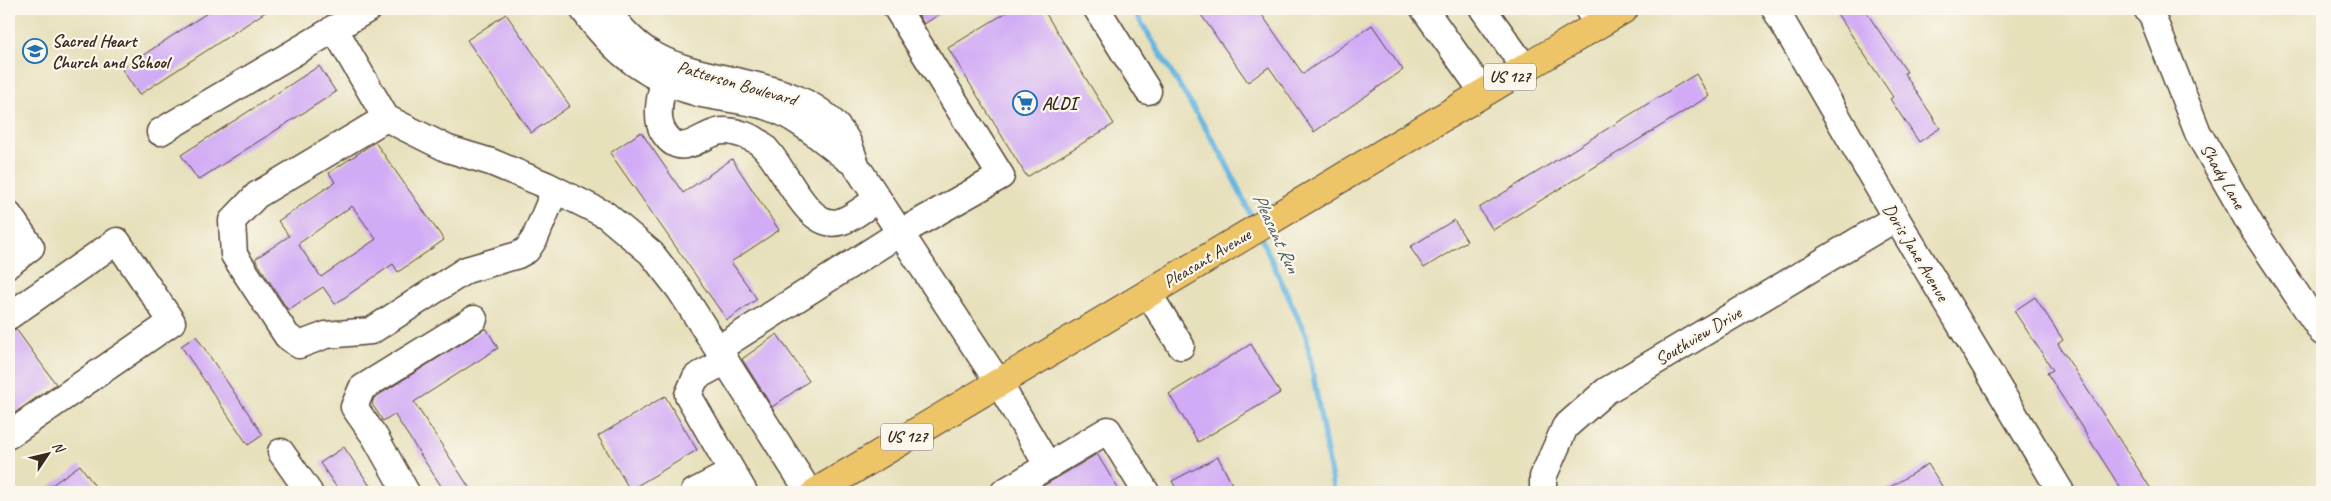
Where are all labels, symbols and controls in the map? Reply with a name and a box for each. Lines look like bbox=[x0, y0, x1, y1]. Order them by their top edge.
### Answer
place label: Sacred Heart Church and School bbox=[52, 30, 173, 73]
school or university icon: Sacred Heart Church and School bbox=[22, 38, 48, 64]
street label: Patterson Boulevard bbox=[675, 55, 802, 111]
road number: US 127 bbox=[1484, 64, 1536, 90]
supermarket icon: ALDI bbox=[1012, 90, 1038, 116]
place label: ALDI bbox=[1042, 92, 1080, 114]
street label: Shady Lane bbox=[2196, 139, 2251, 214]
water label: Pleasant Run bbox=[1247, 189, 1305, 278]
street label: Doris Jane Avenue bbox=[1878, 199, 1954, 306]
street label: Pleasant Avenue bbox=[1159, 223, 1256, 293]
street label: Southview Drive bbox=[1651, 301, 1746, 370]
road number: US 127 bbox=[881, 424, 933, 451]
north arrow bbox=[22, 428, 72, 478]
text: N bbox=[49, 438, 69, 457]

